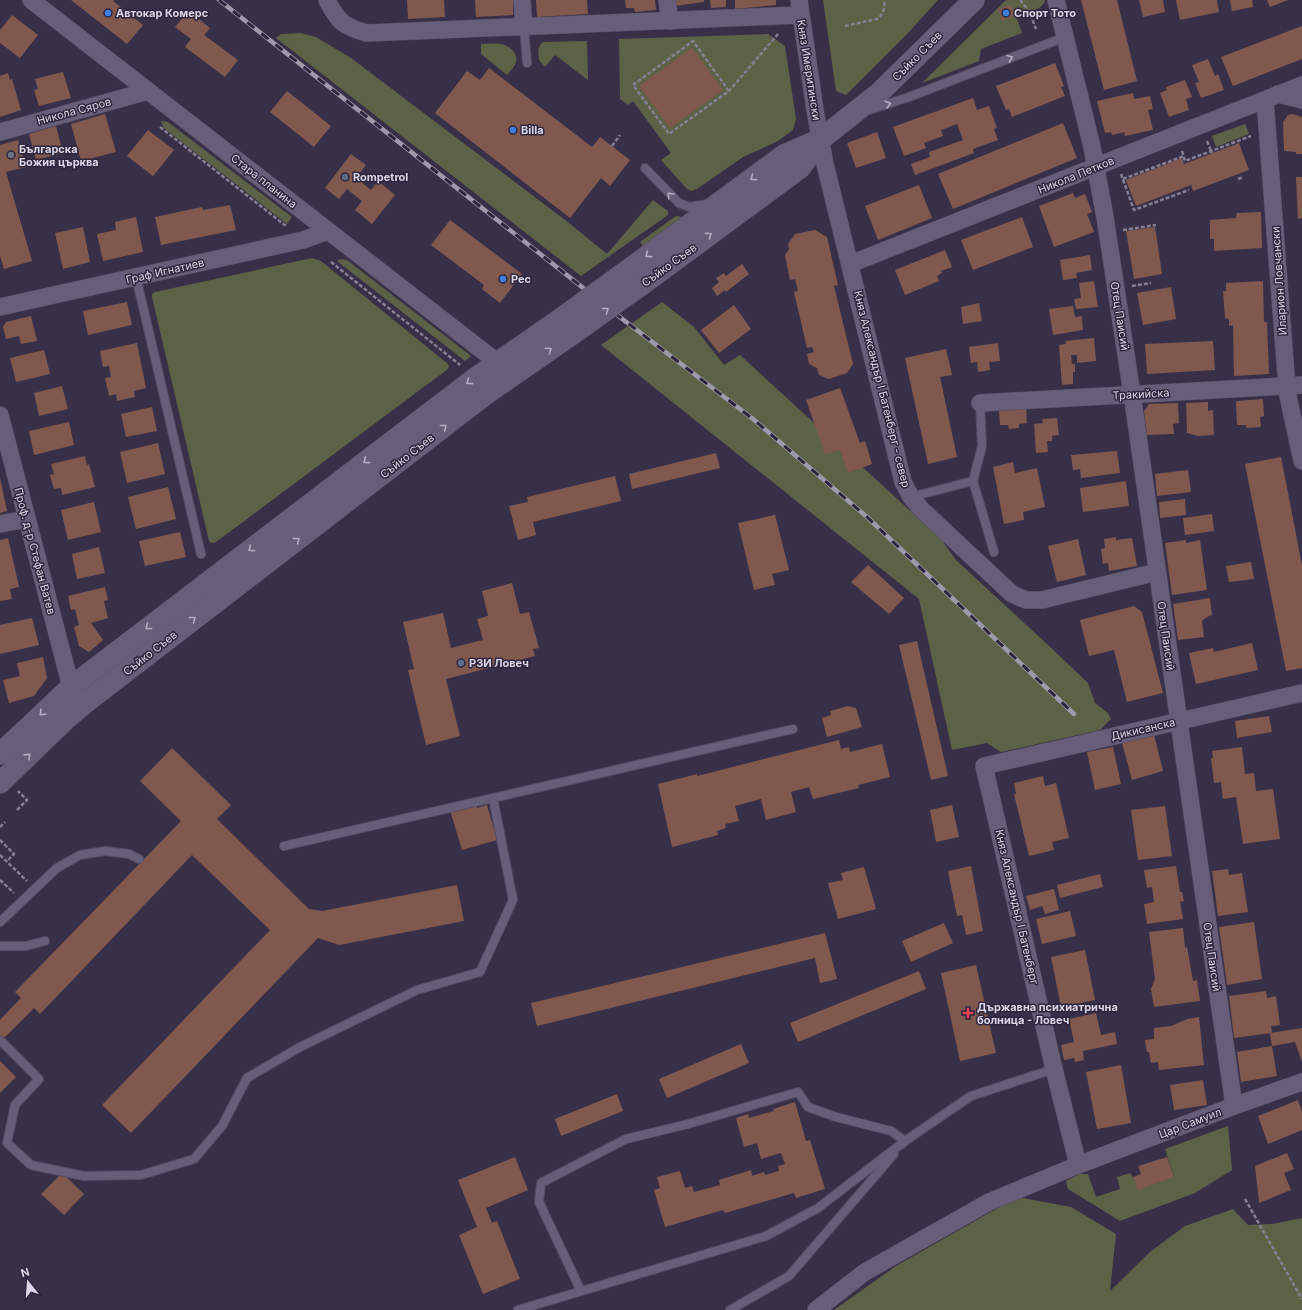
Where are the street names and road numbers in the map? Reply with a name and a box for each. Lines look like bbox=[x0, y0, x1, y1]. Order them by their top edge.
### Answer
street label: Княз Имеритински bbox=[794, 19, 824, 121]
street label: Съйко Съев bbox=[889, 28, 945, 84]
street label: Никола Сяров bbox=[35, 94, 113, 128]
street label: Стара планина bbox=[228, 151, 300, 211]
street label: Никола Петков bbox=[1036, 153, 1116, 197]
street label: Иларион Ловчански bbox=[1268, 226, 1290, 336]
street label: Съйко Съев bbox=[639, 240, 699, 290]
street label: Граф Игнатиев bbox=[125, 255, 205, 287]
street label: Отец Паисий bbox=[1108, 281, 1132, 351]
street label: Княз Александър I Батенберг - север bbox=[851, 289, 913, 489]
street label: Тракийска bbox=[1112, 386, 1170, 402]
street label: Съйко Съев bbox=[377, 431, 437, 481]
street label: Проф. д-р Стефан Ватев bbox=[11, 486, 59, 616]
street label: Отец Паисий bbox=[1154, 601, 1178, 671]
street label: Съйко Съев bbox=[120, 628, 180, 678]
street label: Дикисанска bbox=[1110, 715, 1176, 743]
street label: Княз Александър I Батенберг bbox=[992, 828, 1042, 986]
street label: Отец Паисий bbox=[1200, 922, 1224, 992]
street label: Цар Самуил bbox=[1157, 1105, 1223, 1141]

